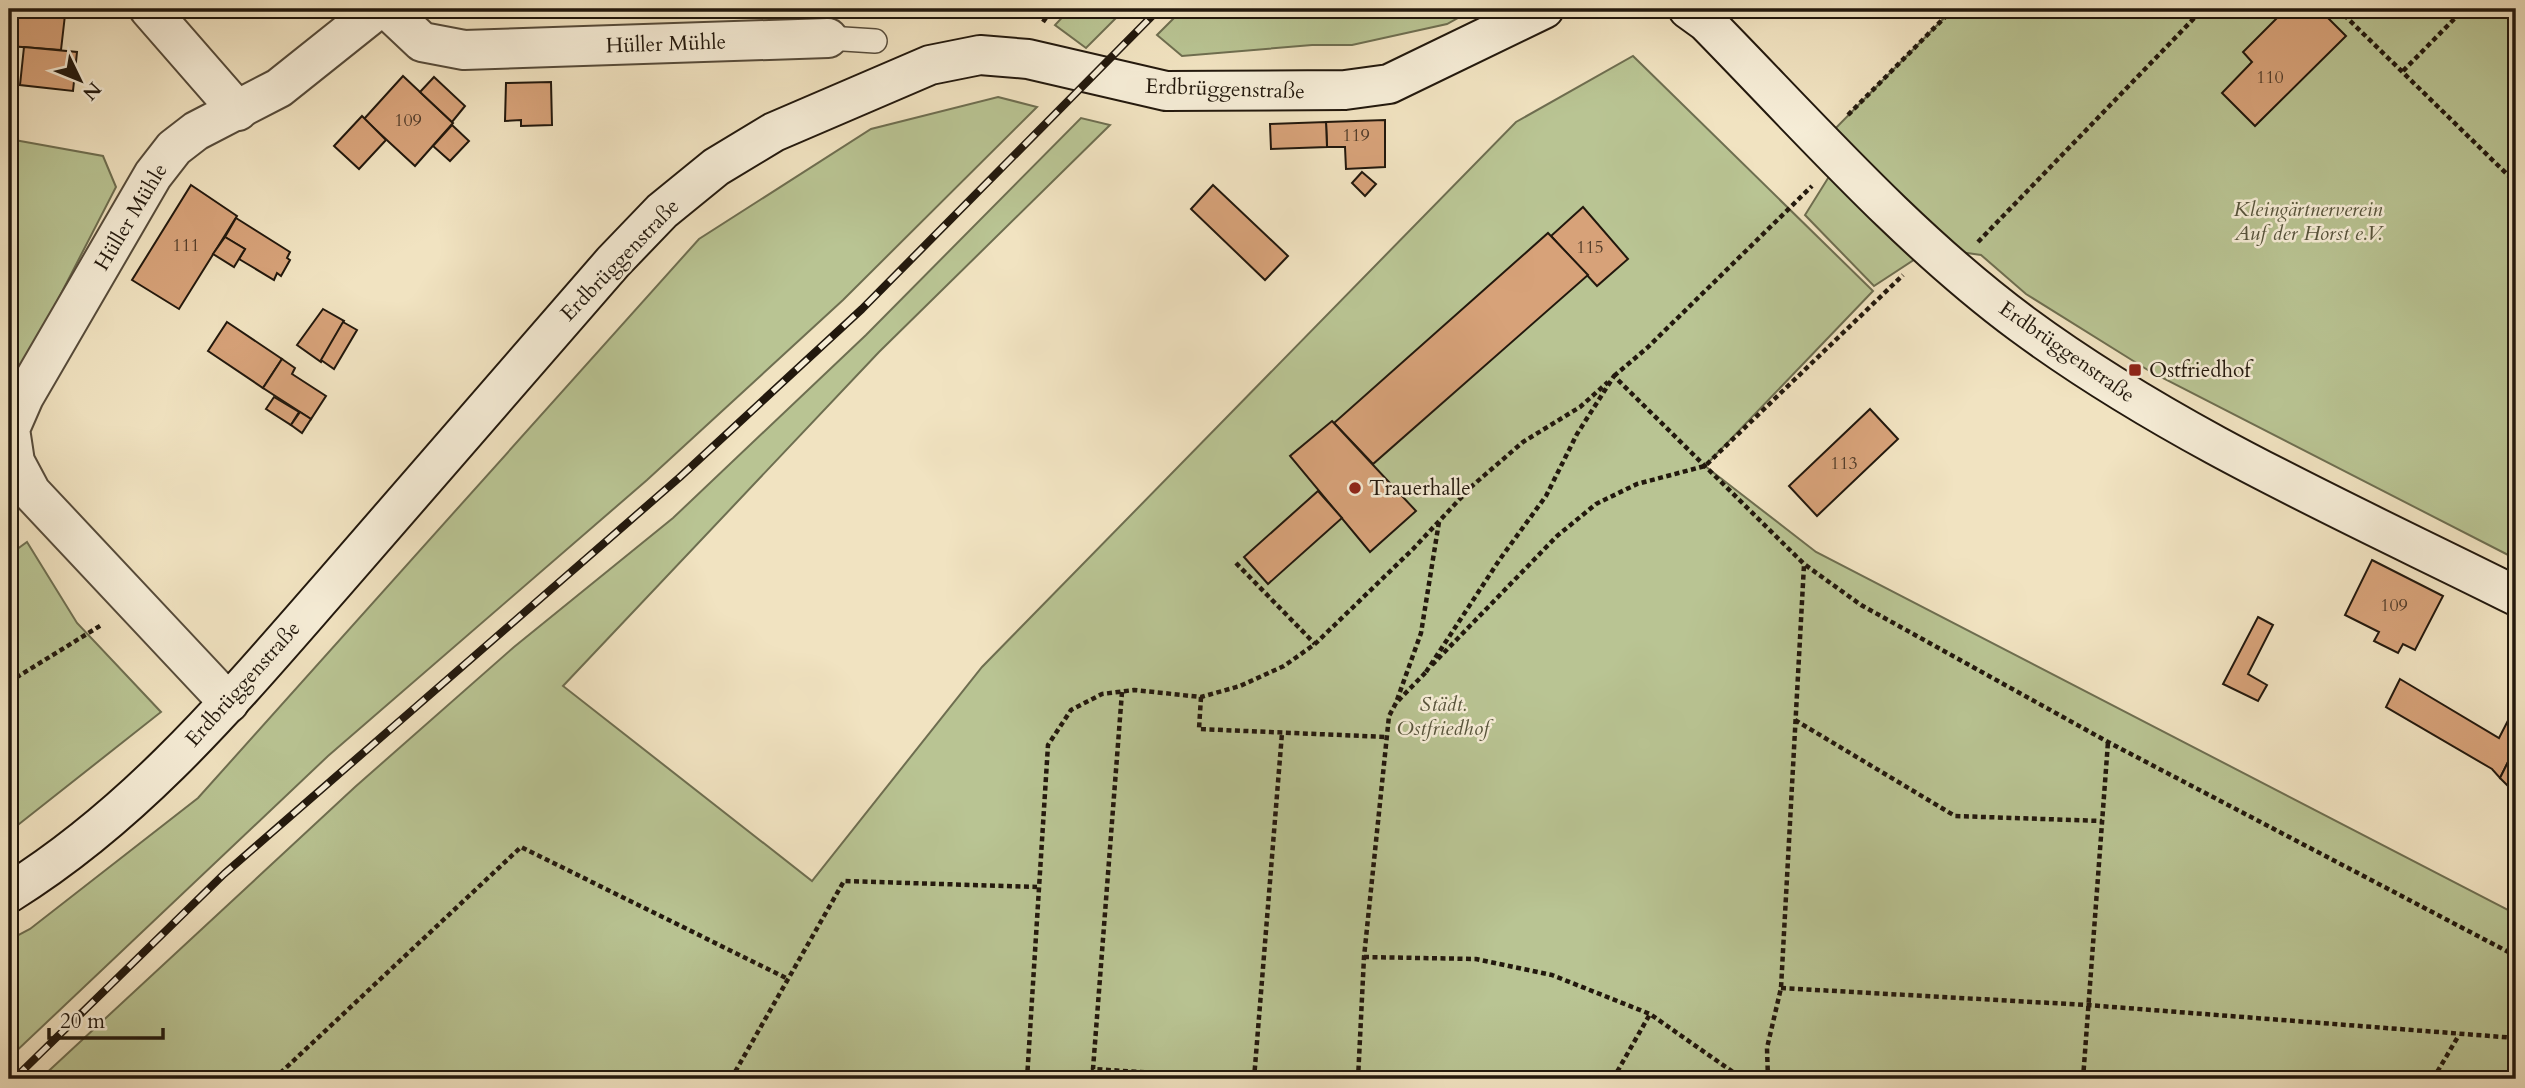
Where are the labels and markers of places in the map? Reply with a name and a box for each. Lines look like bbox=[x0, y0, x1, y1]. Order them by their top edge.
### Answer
place label: Ostfriedhof bbox=[2149, 356, 2254, 385]
marker: Ostfriedhof bbox=[2127, 362, 2143, 378]
place label: Trauerhalle bbox=[1369, 474, 1471, 503]
marker: Trauerhalle bbox=[1347, 480, 1363, 496]

